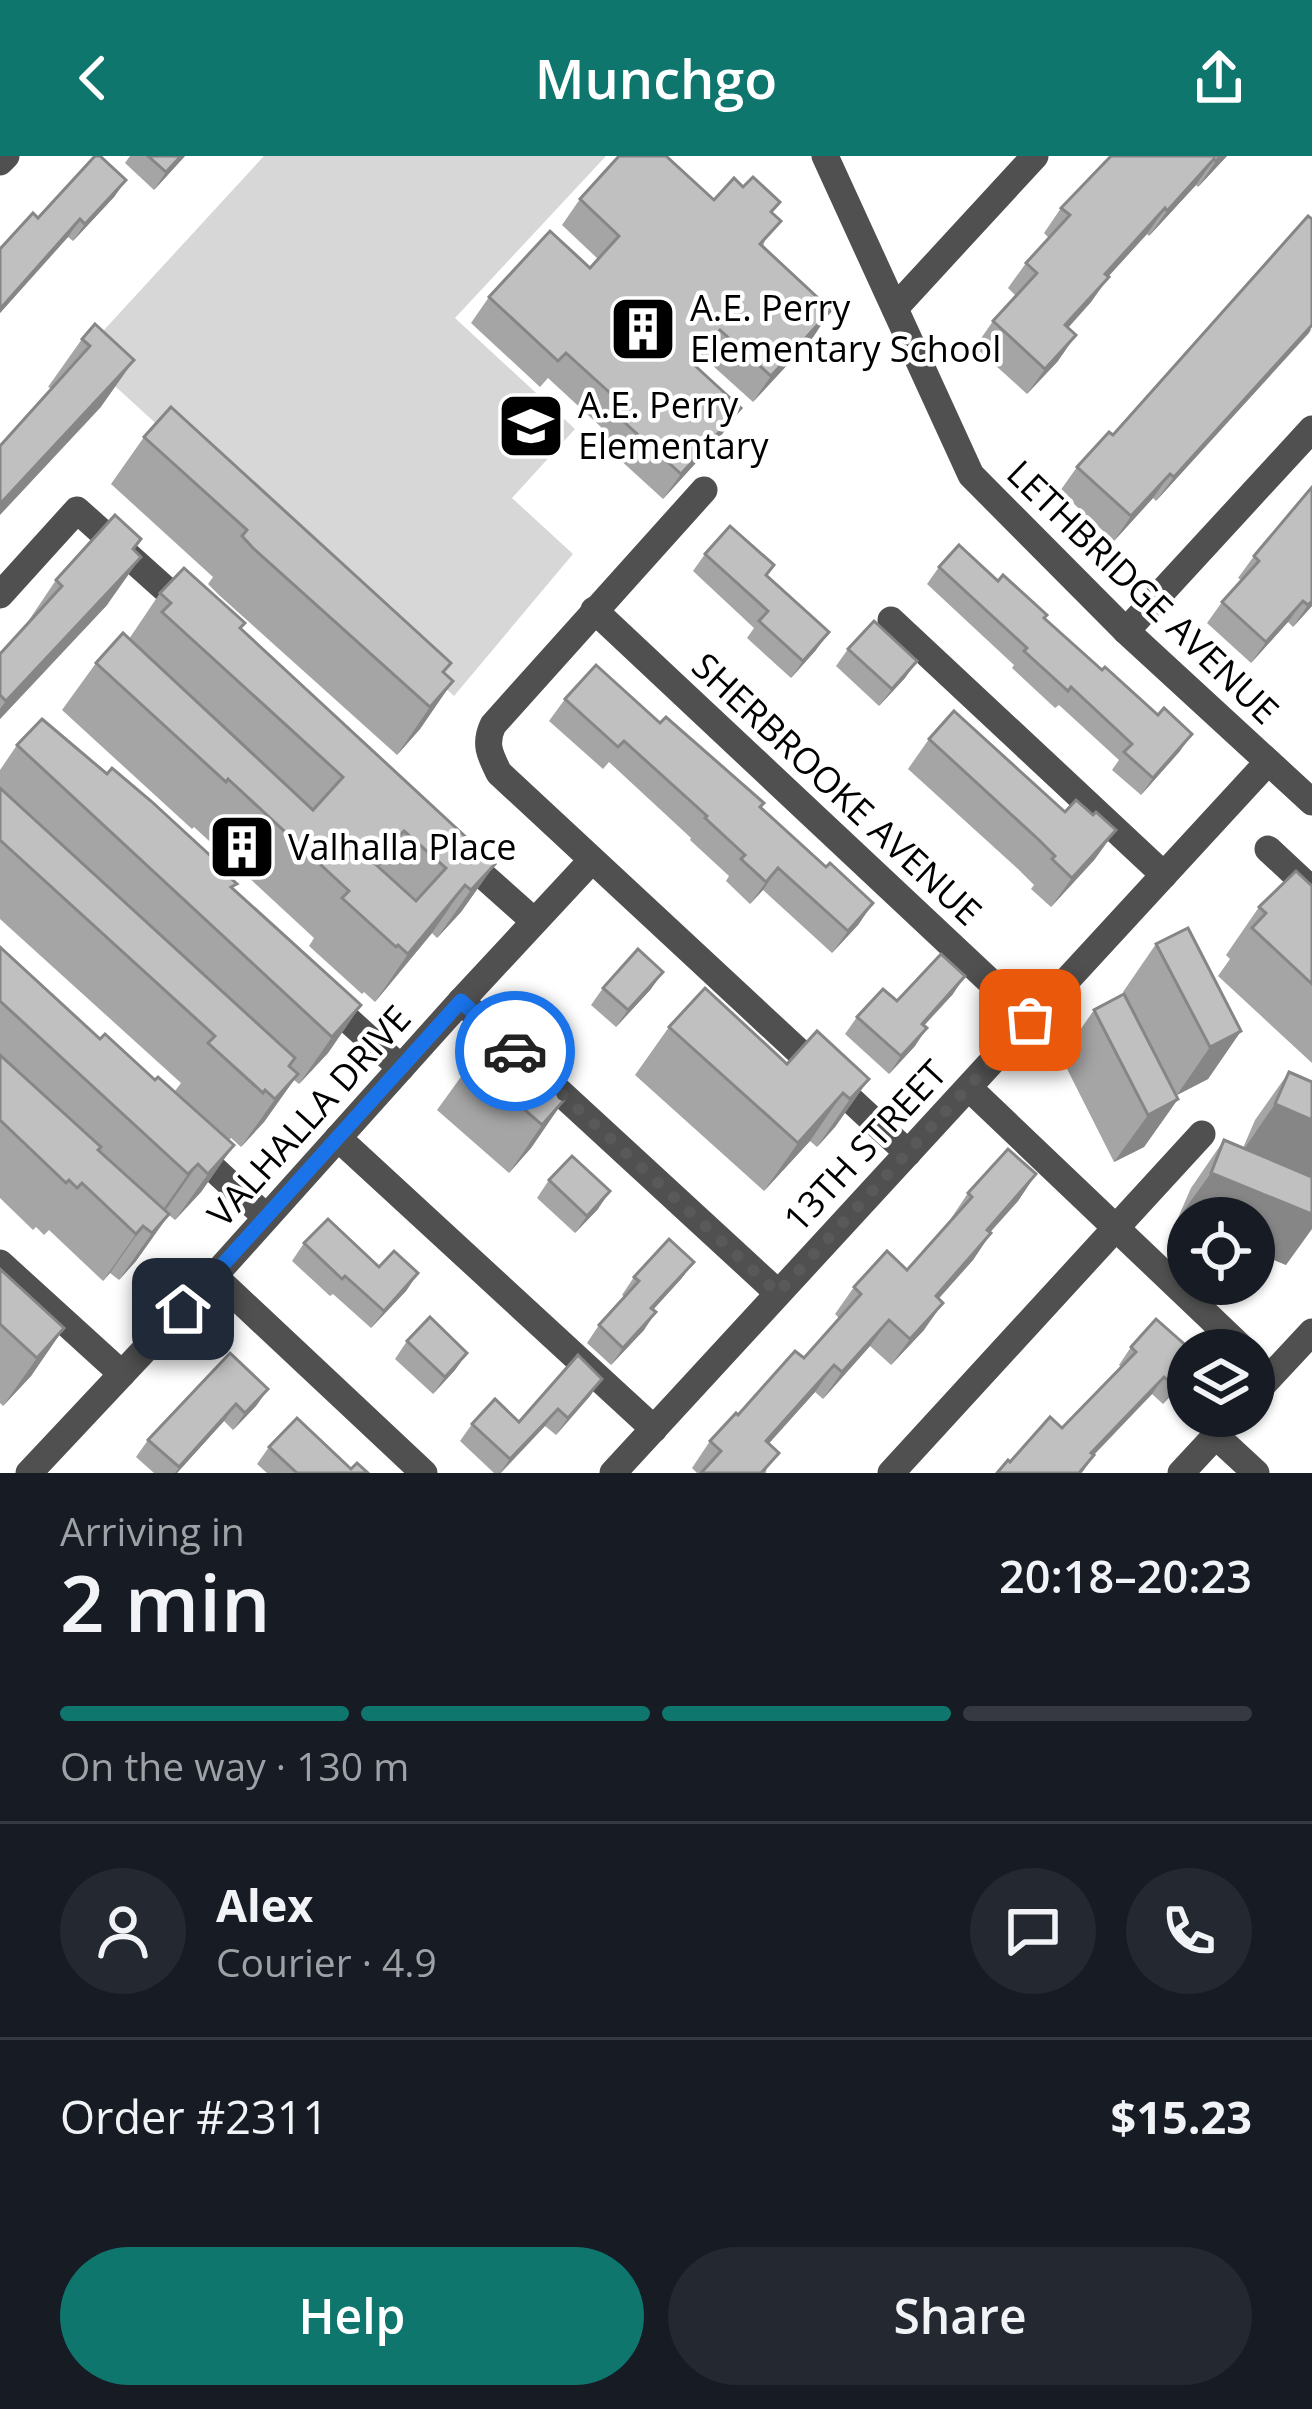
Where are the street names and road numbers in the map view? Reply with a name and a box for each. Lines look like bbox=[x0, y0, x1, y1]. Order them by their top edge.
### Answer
street label: LETHBRIDGE AVENUE bbox=[997, 449, 1290, 734]
street label: SHERBROOKE AVENUE bbox=[682, 641, 993, 936]
street label: VALHALLA DRIVE bbox=[196, 995, 421, 1237]
street label: 13TH STREET bbox=[772, 1049, 957, 1242]

